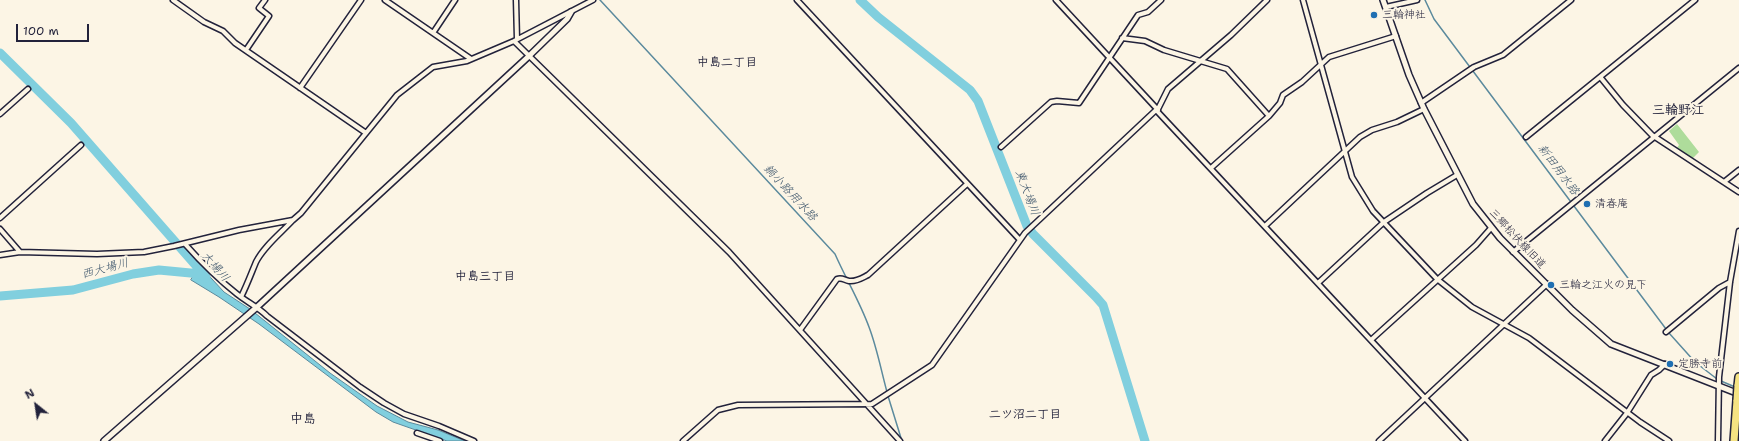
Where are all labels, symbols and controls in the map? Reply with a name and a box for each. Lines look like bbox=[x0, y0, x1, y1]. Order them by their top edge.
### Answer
place label: 三輪神社 bbox=[1382, 8, 1426, 22]
marker: 三輪神社 bbox=[1369, 10, 1379, 20]
scale bar bbox=[18, 16, 91, 42]
text: 100 m bbox=[23, 23, 59, 39]
district label: 中島二丁目 bbox=[697, 56, 757, 70]
district label: 三輪野江 bbox=[1652, 103, 1704, 119]
water label: 新田用水路 bbox=[1534, 142, 1582, 198]
water label: 鍋小路用水路 bbox=[760, 162, 820, 224]
water label: 東大場川 bbox=[1012, 168, 1042, 218]
place label: 清春庵 bbox=[1595, 197, 1628, 211]
marker: 清春庵 bbox=[1582, 199, 1592, 209]
street label: 三郷松伏線旧道 bbox=[1486, 206, 1548, 272]
water label: 大場川 bbox=[198, 249, 232, 285]
water label: 西大場川 bbox=[80, 256, 130, 282]
district label: 中島三丁目 bbox=[455, 270, 515, 284]
place label: 三輪之江火の見下 bbox=[1559, 278, 1647, 292]
marker: 三輪之江火の見下 bbox=[1546, 280, 1556, 290]
place label: 定勝寺前 bbox=[1678, 357, 1722, 371]
marker: 定勝寺前 bbox=[1665, 359, 1675, 369]
north arrow bbox=[16, 385, 56, 425]
text: N bbox=[22, 385, 37, 403]
district label: 二ツ沼二丁目 bbox=[989, 408, 1061, 422]
district label: 中島 bbox=[290, 412, 316, 428]

